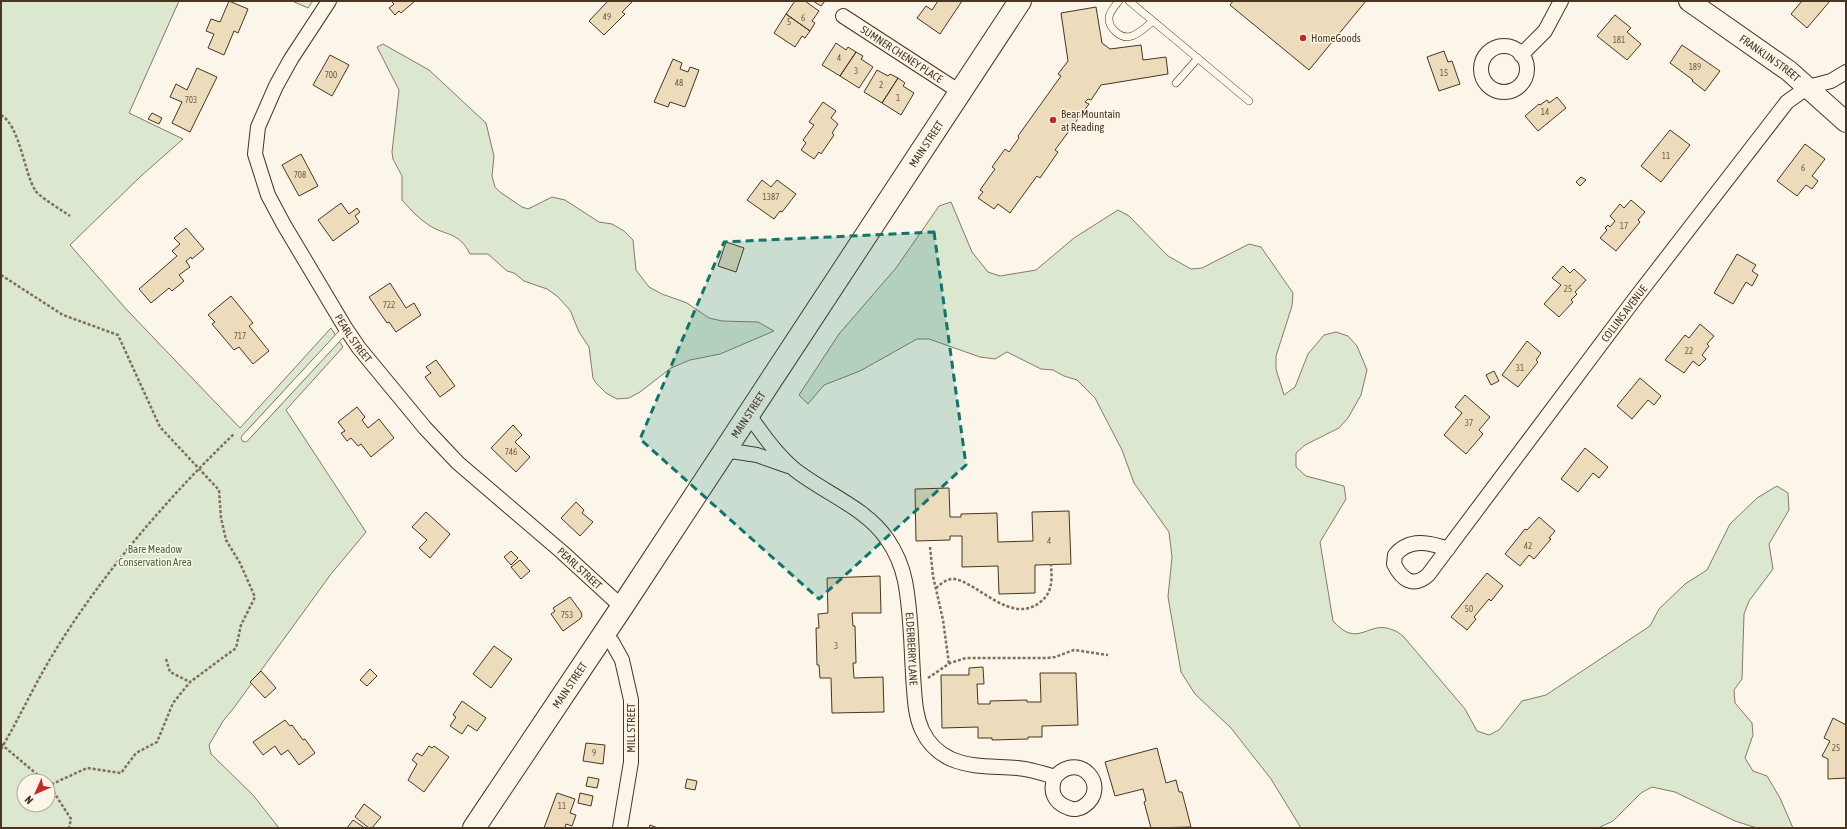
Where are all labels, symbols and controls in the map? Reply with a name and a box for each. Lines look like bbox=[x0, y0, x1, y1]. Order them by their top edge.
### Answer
house number: 49 bbox=[603, 12, 611, 22]
house number: 6 bbox=[801, 13, 805, 23]
house number: 5 bbox=[787, 17, 791, 27]
street label: SUMNER CHENEY PLACE bbox=[859, 23, 945, 85]
place label: HomeGoods bbox=[1311, 32, 1361, 44]
street label: FRANKLIN STREET bbox=[1737, 32, 1803, 84]
marker: HomeGoods bbox=[1298, 33, 1308, 43]
house number: 181 bbox=[1613, 35, 1625, 45]
house number: 4 bbox=[837, 53, 841, 63]
house number: 189 bbox=[1689, 62, 1701, 72]
house number: 3 bbox=[854, 66, 858, 76]
house number: 15 bbox=[1440, 68, 1448, 78]
house number: 700 bbox=[325, 70, 337, 80]
house number: 48 bbox=[675, 78, 683, 88]
house number: 2 bbox=[879, 80, 883, 90]
house number: 1 bbox=[896, 93, 900, 103]
house number: 703 bbox=[185, 95, 197, 105]
house number: 14 bbox=[1541, 107, 1549, 117]
place label: Bear Mountain at Reading bbox=[1061, 108, 1120, 133]
marker: Bear Mountain at Reading bbox=[1048, 115, 1058, 125]
street label: MAIN STREET bbox=[907, 118, 946, 169]
house number: 11 bbox=[1662, 151, 1670, 161]
house number: 6 bbox=[1801, 163, 1805, 173]
house number: 708 bbox=[294, 170, 306, 180]
house number: 1387 bbox=[763, 192, 779, 202]
house number: 17 bbox=[1620, 221, 1628, 231]
street label: COLLINS AVENUE bbox=[1599, 282, 1650, 344]
house number: 25 bbox=[1564, 284, 1572, 294]
house number: 722 bbox=[383, 300, 395, 310]
street label: PEARL STREET bbox=[333, 312, 374, 365]
house number: 717 bbox=[234, 331, 246, 341]
house number: 22 bbox=[1685, 346, 1693, 356]
house number: 31 bbox=[1516, 363, 1524, 373]
street label: MAIN STREET bbox=[729, 389, 768, 440]
house number: 37 bbox=[1465, 418, 1473, 428]
house number: 746 bbox=[505, 447, 517, 457]
house number: 4 bbox=[1047, 536, 1051, 546]
house number: 42 bbox=[1524, 541, 1532, 551]
park label: Bare Meadow Conservation Area bbox=[118, 543, 192, 568]
street label: PEARL STREET bbox=[555, 545, 604, 592]
house number: 50 bbox=[1465, 604, 1473, 614]
house number: 753 bbox=[561, 610, 573, 620]
street label: ELDERBERRY LANE bbox=[903, 612, 920, 686]
house number: 3 bbox=[834, 641, 838, 651]
street label: MAIN STREET bbox=[550, 660, 589, 710]
street label: MILL STREET bbox=[625, 703, 637, 753]
house number: 25 bbox=[1832, 743, 1840, 753]
house number: 9 bbox=[592, 748, 596, 758]
north arrow bbox=[16, 773, 56, 813]
text: N bbox=[22, 794, 35, 807]
house number: 11 bbox=[558, 801, 566, 811]

